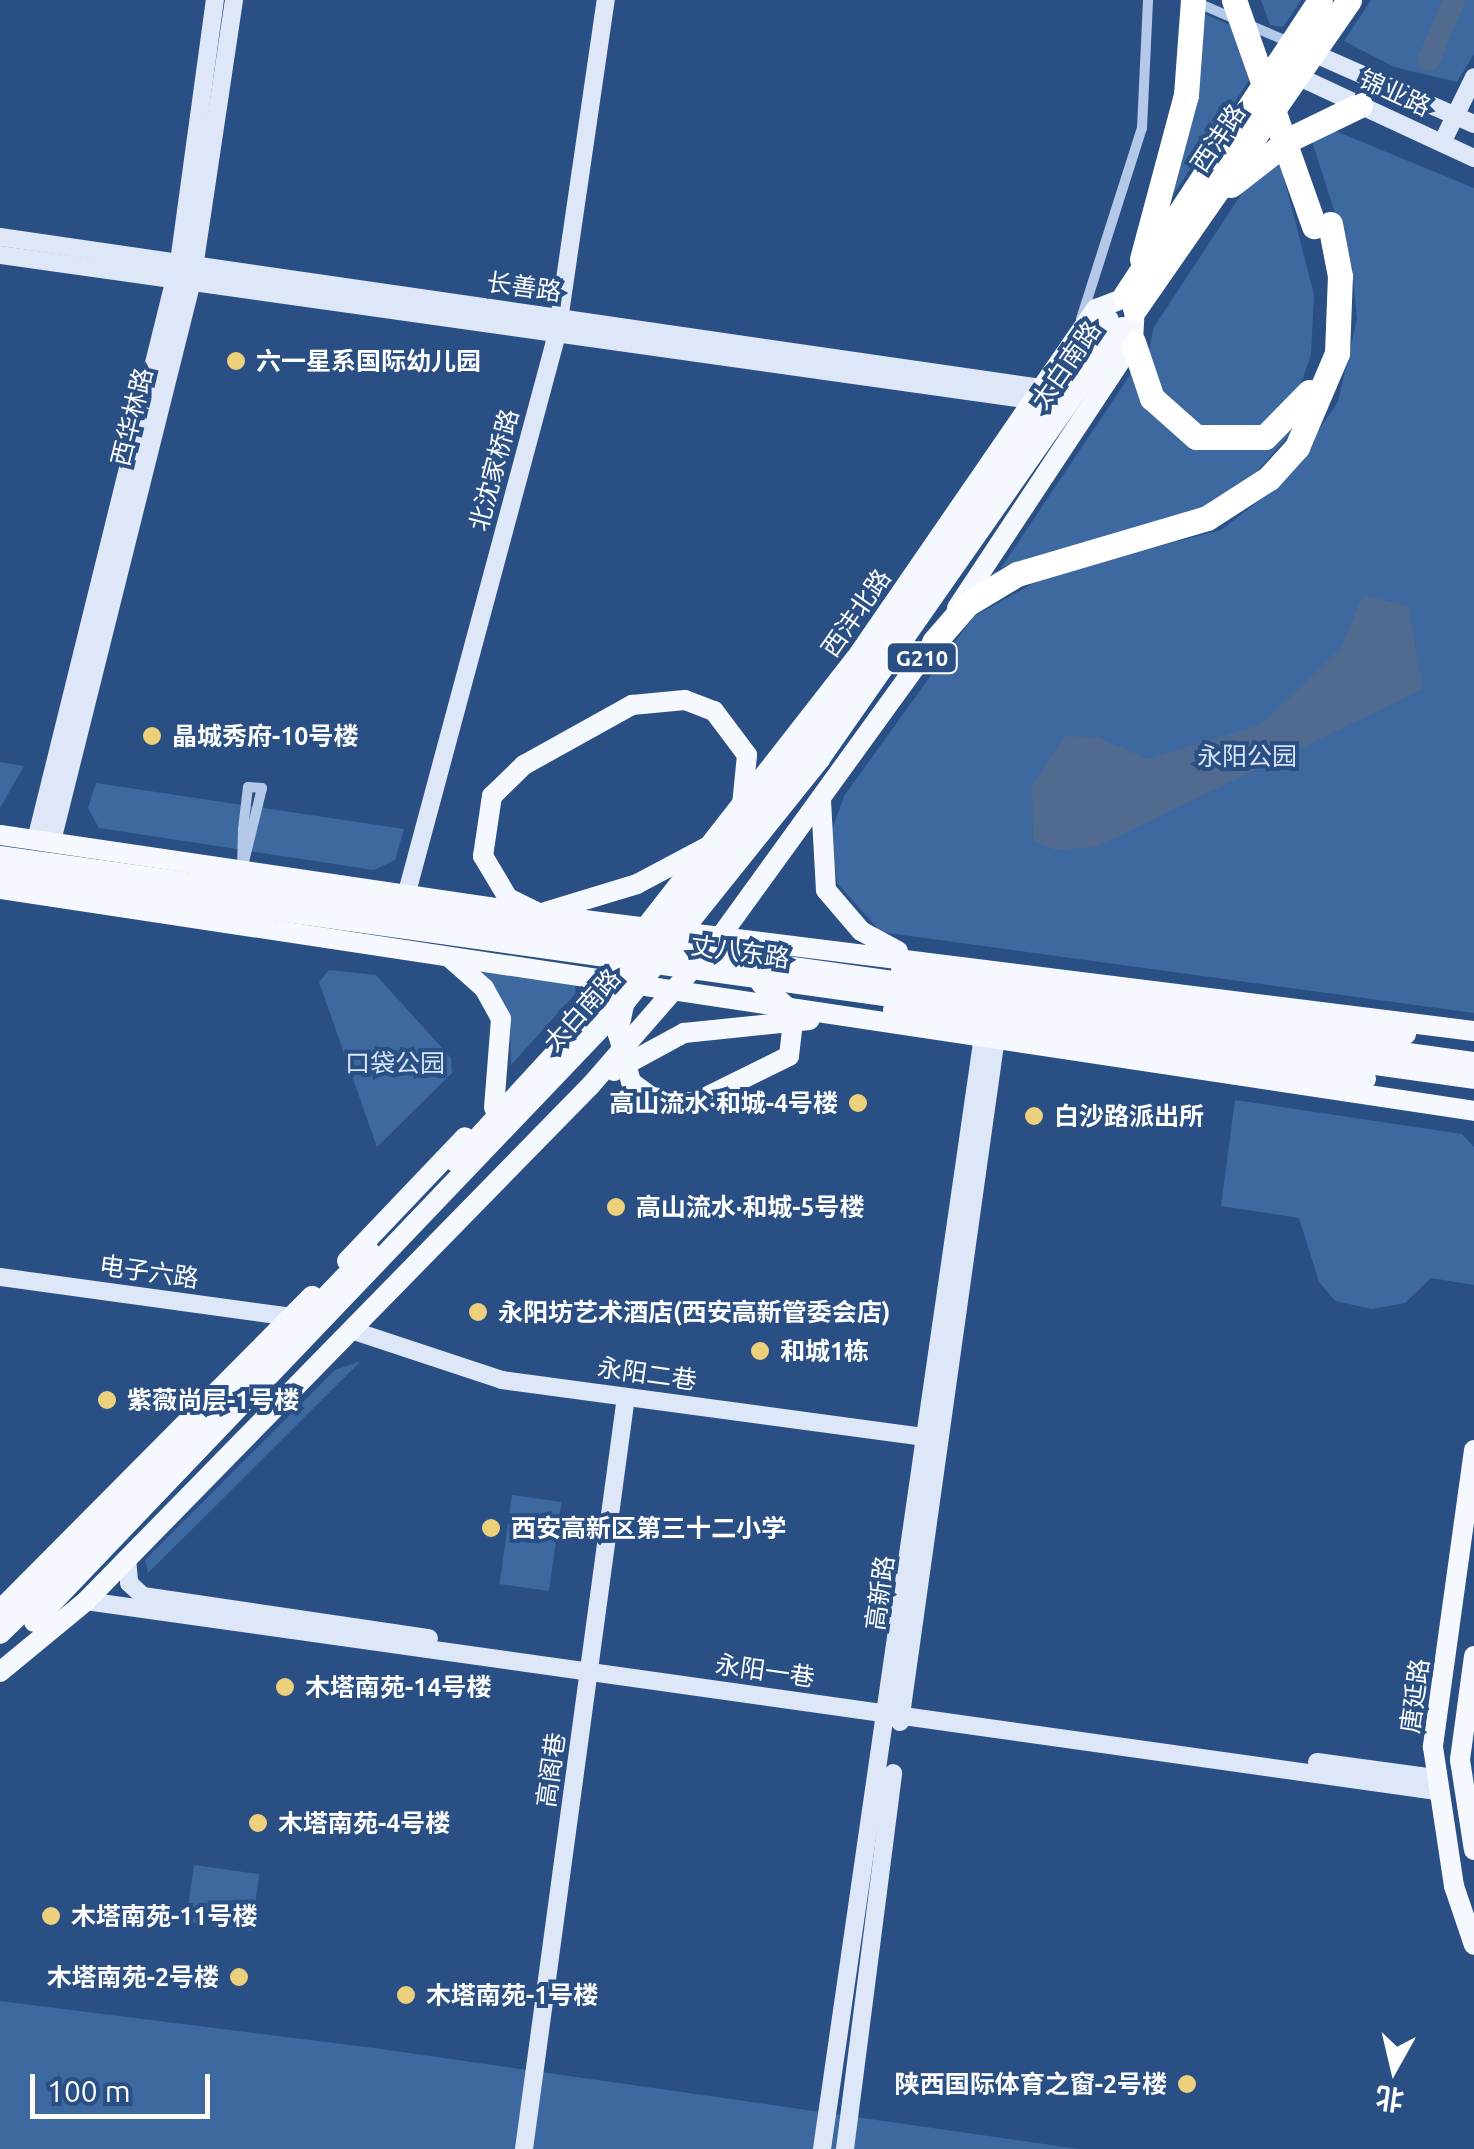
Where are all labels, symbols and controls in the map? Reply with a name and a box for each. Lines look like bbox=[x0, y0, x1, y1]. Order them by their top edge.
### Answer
street label: 锦业路 bbox=[1355, 64, 1435, 122]
street label: 西沣路 bbox=[1185, 99, 1251, 177]
street label: 长善路 bbox=[485, 267, 563, 307]
street label: 太白南路 bbox=[1025, 315, 1107, 415]
place label: 六一星系国际幼儿园 bbox=[256, 346, 481, 376]
marker: 六一星系国际幼儿园 bbox=[225, 350, 247, 372]
street label: 西华林路 bbox=[105, 365, 159, 469]
street label: 北沈家桥路 bbox=[463, 406, 525, 534]
street label: 西沣北路 bbox=[815, 563, 897, 663]
road number: G210 bbox=[884, 641, 960, 675]
place label: 晶城秀府-10号楼 bbox=[172, 721, 358, 751]
marker: 晶城秀府-10号楼 bbox=[141, 725, 163, 747]
park label: 永阳公园 bbox=[1197, 741, 1297, 771]
street label: 丈八东路 bbox=[688, 930, 792, 974]
street label: 太白南路 bbox=[537, 963, 627, 1057]
park label: 口袋公园 bbox=[345, 1048, 445, 1078]
place label: 高山流水·和城-4号楼 bbox=[610, 1088, 838, 1118]
marker: 高山流水·和城-4号楼 bbox=[847, 1092, 869, 1114]
place label: 白沙路派出所 bbox=[1054, 1101, 1204, 1131]
marker: 白沙路派出所 bbox=[1023, 1105, 1045, 1127]
place label: 高山流水·和城-5号楼 bbox=[636, 1192, 864, 1222]
marker: 高山流水·和城-5号楼 bbox=[605, 1196, 627, 1218]
street label: 电子六路 bbox=[97, 1250, 201, 1294]
place label: 永阳坊艺术酒店(西安高新管委会店) bbox=[498, 1297, 890, 1327]
marker: 永阳坊艺术酒店(西安高新管委会店) bbox=[467, 1301, 489, 1323]
place label: 和城1栋 bbox=[780, 1336, 869, 1366]
marker: 和城1栋 bbox=[749, 1340, 771, 1362]
street label: 永阳二巷 bbox=[595, 1352, 699, 1396]
place label: 紫薇尚层-1号楼 bbox=[127, 1385, 299, 1415]
marker: 紫薇尚层-1号楼 bbox=[96, 1389, 118, 1411]
place label: 西安高新区第三十二小学 bbox=[511, 1513, 786, 1543]
marker: 西安高新区第三十二小学 bbox=[480, 1517, 502, 1539]
street label: 高新路 bbox=[860, 1554, 900, 1632]
street label: 永阳一巷 bbox=[713, 1649, 817, 1693]
street label: 唐延路 bbox=[1395, 1657, 1435, 1735]
place label: 木塔南苑-14号楼 bbox=[305, 1672, 491, 1702]
marker: 木塔南苑-14号楼 bbox=[274, 1676, 296, 1698]
street label: 高阁巷 bbox=[531, 1731, 571, 1809]
place label: 木塔南苑-4号楼 bbox=[278, 1808, 450, 1838]
marker: 木塔南苑-4号楼 bbox=[247, 1812, 269, 1834]
place label: 木塔南苑-11号楼 bbox=[71, 1901, 257, 1931]
marker: 木塔南苑-11号楼 bbox=[40, 1905, 62, 1927]
place label: 木塔南苑-2号楼 bbox=[47, 1962, 219, 1992]
marker: 木塔南苑-2号楼 bbox=[228, 1966, 250, 1988]
place label: 木塔南苑-1号楼 bbox=[426, 1980, 598, 2010]
marker: 木塔南苑-1号楼 bbox=[395, 1984, 417, 2006]
north arrow bbox=[1344, 2019, 1444, 2119]
scale bar bbox=[35, 2054, 215, 2116]
place label: 陕西国际体育之窗-2号楼 bbox=[895, 2069, 1167, 2099]
marker: 陕西国际体育之窗-2号楼 bbox=[1176, 2073, 1198, 2095]
text: 100 m bbox=[47, 2074, 131, 2108]
text: 北 bbox=[1374, 2082, 1406, 2117]

